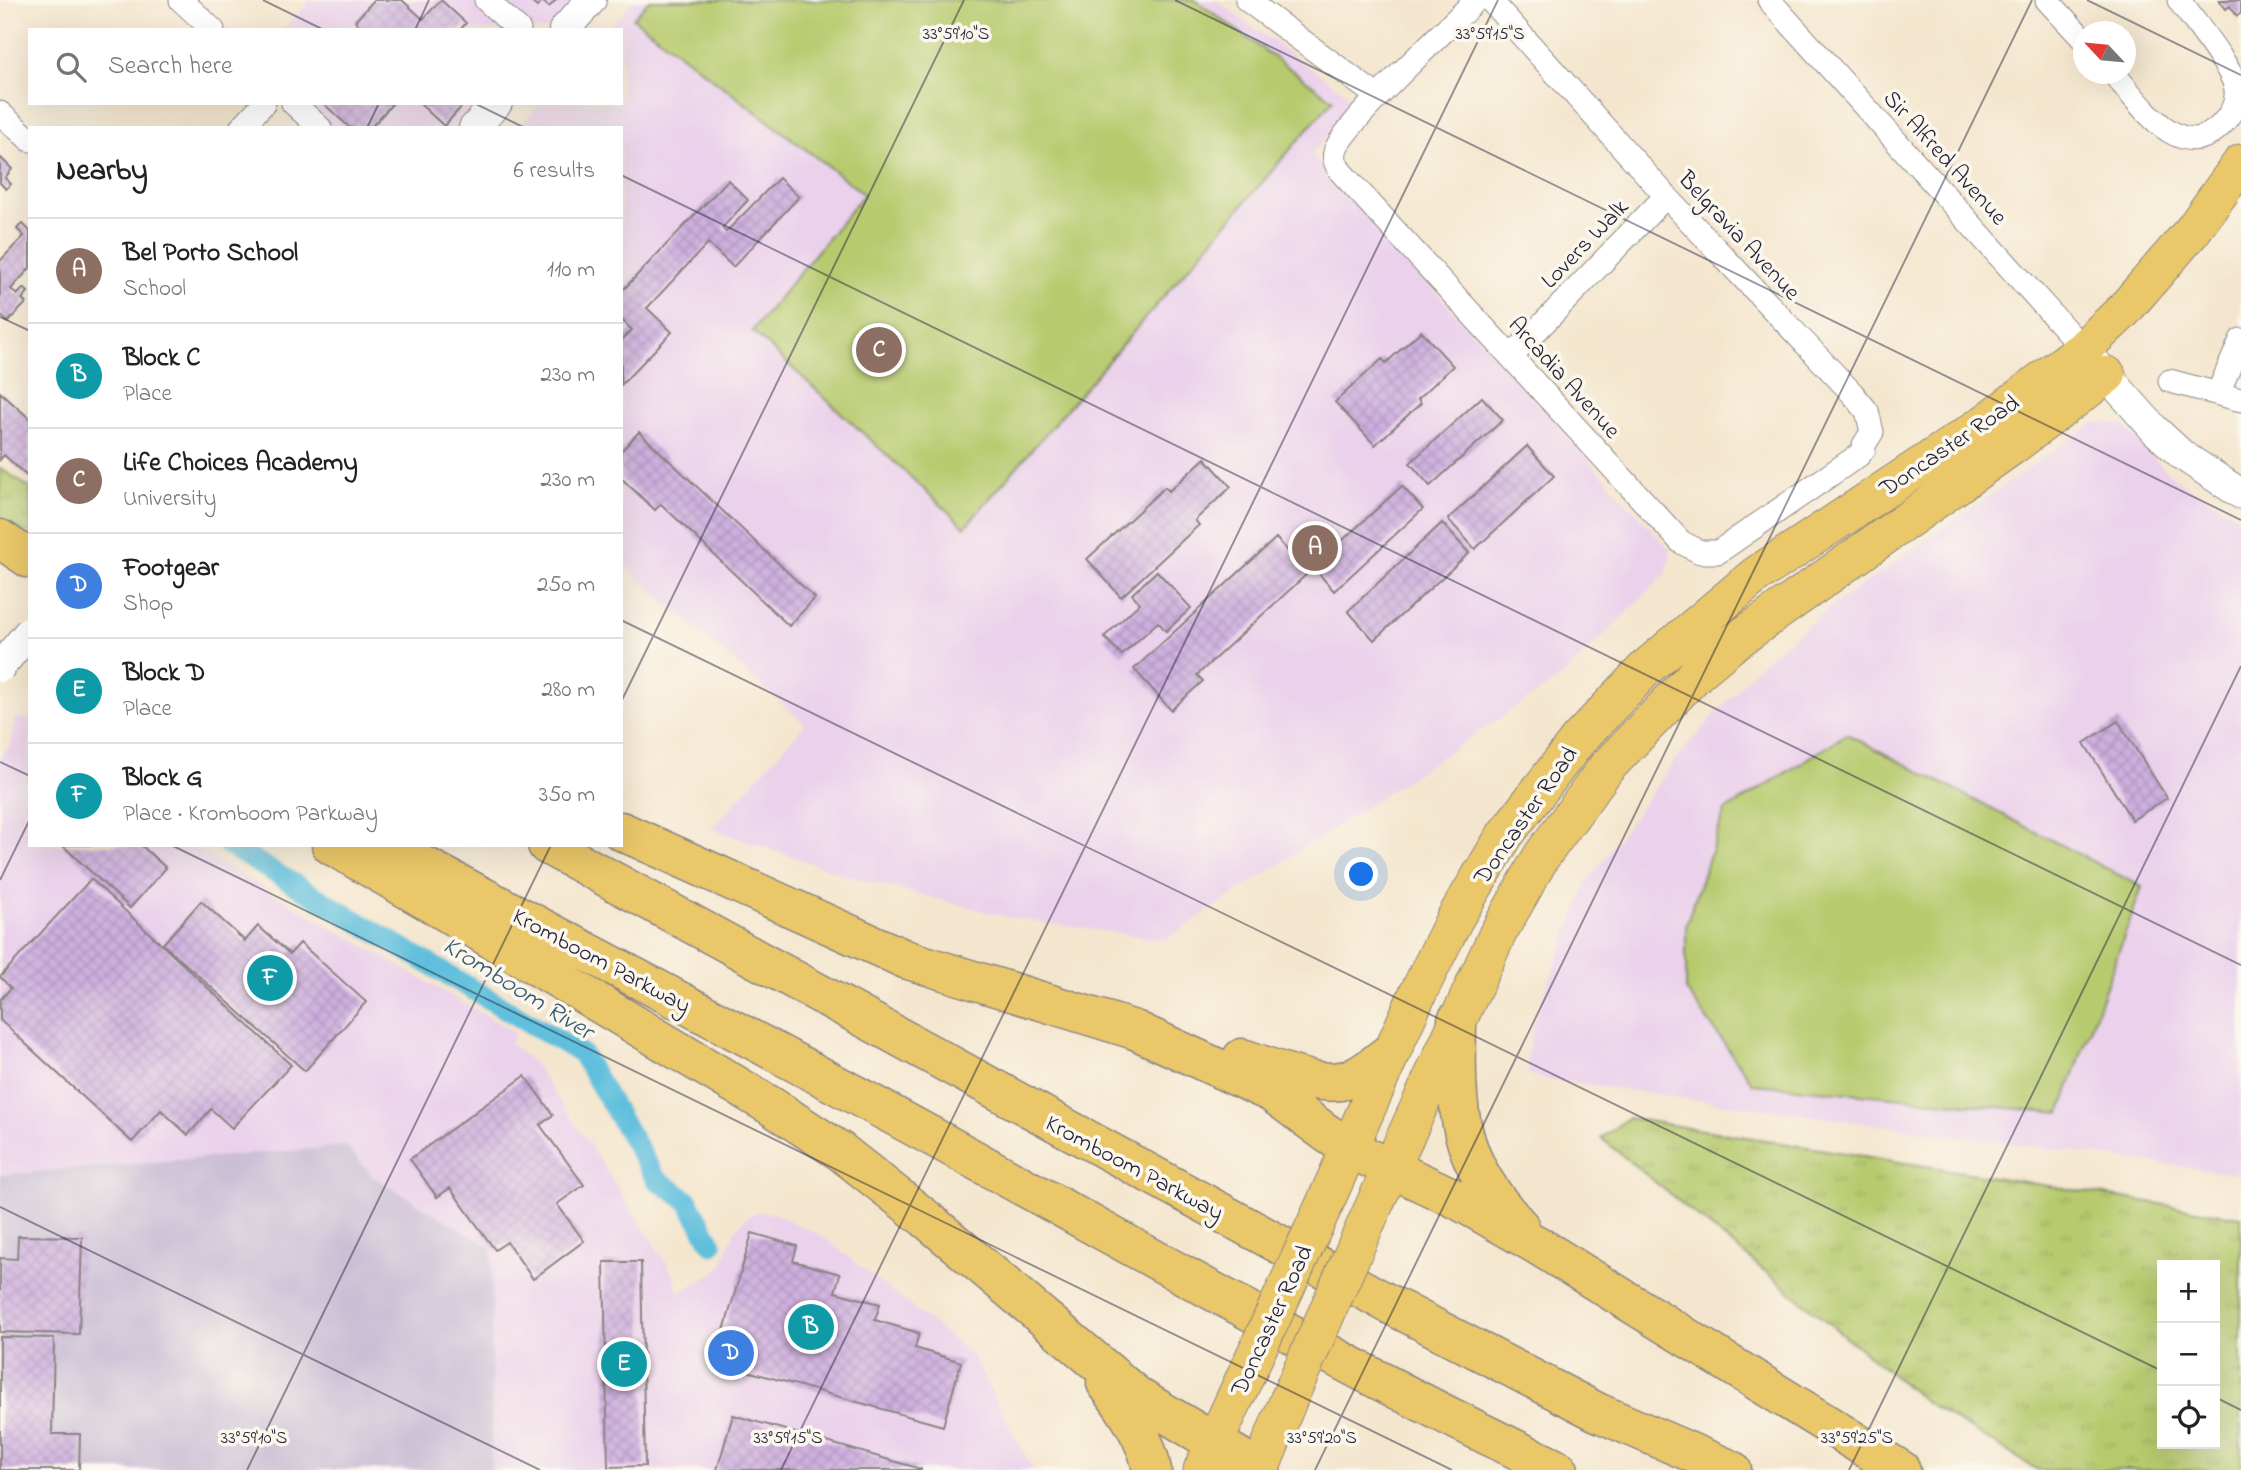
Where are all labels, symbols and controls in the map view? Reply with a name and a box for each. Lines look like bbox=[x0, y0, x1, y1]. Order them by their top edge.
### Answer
north arrow bbox=[2073, 21, 2136, 84]
text: 33°59'10"S bbox=[923, 22, 989, 48]
text: 33°59'15"S bbox=[1455, 22, 1525, 48]
search box bbox=[28, 28, 623, 105]
icon: search bbox=[52, 48, 90, 86]
text: Search here bbox=[108, 48, 233, 86]
street label: Sir Alfred Avenue bbox=[1874, 83, 2015, 234]
text: Nearby bbox=[56, 150, 148, 194]
text: 6 results bbox=[514, 155, 595, 188]
street label: Belgravia Avenue bbox=[1668, 163, 1808, 310]
street label: Lovers Walk bbox=[1534, 191, 1638, 298]
text: Bel Porto School bbox=[123, 235, 298, 273]
text: A bbox=[72, 254, 86, 287]
text: 110 m bbox=[547, 254, 595, 287]
text: School bbox=[123, 273, 186, 306]
street label: Arcadia Avenue bbox=[1498, 310, 1628, 448]
pin: C bbox=[856, 324, 902, 376]
text: Block C bbox=[123, 340, 201, 378]
text: B bbox=[71, 359, 87, 392]
text: 230 m bbox=[541, 359, 595, 392]
text: Place bbox=[123, 378, 172, 411]
street label: Doncaster Road bbox=[1873, 387, 2028, 507]
text: Life Choices Academy bbox=[123, 445, 358, 483]
text: C bbox=[73, 464, 85, 497]
text: 230 m bbox=[541, 464, 595, 497]
text: University bbox=[123, 483, 216, 516]
pin: A bbox=[1292, 522, 1338, 574]
text: Footgear bbox=[123, 550, 219, 588]
text: D bbox=[71, 569, 87, 602]
text: 250 m bbox=[537, 569, 595, 602]
text: Shop bbox=[123, 588, 173, 621]
text: Block D bbox=[123, 655, 205, 693]
text: E bbox=[72, 674, 86, 707]
text: 280 m bbox=[541, 674, 595, 707]
text: Place bbox=[123, 693, 172, 726]
street label: Doncaster Road bbox=[1466, 740, 1588, 894]
text: Block G bbox=[123, 760, 203, 798]
text: F bbox=[72, 779, 86, 812]
text: 350 m bbox=[539, 779, 595, 812]
text: Place · Kromboom Parkway bbox=[123, 798, 378, 831]
your location bbox=[1344, 857, 1378, 891]
street label: Kromboom Parkway bbox=[505, 900, 696, 1025]
water label: Kromboom River bbox=[435, 928, 603, 1053]
pin: F bbox=[247, 952, 293, 1004]
street label: Kromboom Parkway bbox=[1038, 1107, 1229, 1232]
street label: Doncaster Road bbox=[1223, 1240, 1324, 1403]
map controls bbox=[2157, 1260, 2220, 1449]
button: + bbox=[2157, 1260, 2220, 1323]
pin: B bbox=[788, 1301, 834, 1353]
button: − bbox=[2157, 1323, 2220, 1386]
pin: D bbox=[708, 1327, 754, 1379]
pin: E bbox=[601, 1338, 647, 1390]
button: locate bbox=[2157, 1386, 2220, 1449]
text: 33°59'10"S bbox=[221, 1426, 287, 1452]
text: 33°59'15"S bbox=[753, 1426, 823, 1452]
text: 33°59'20"S bbox=[1287, 1426, 1357, 1452]
text: 33°59'25"S bbox=[1821, 1426, 1893, 1452]

